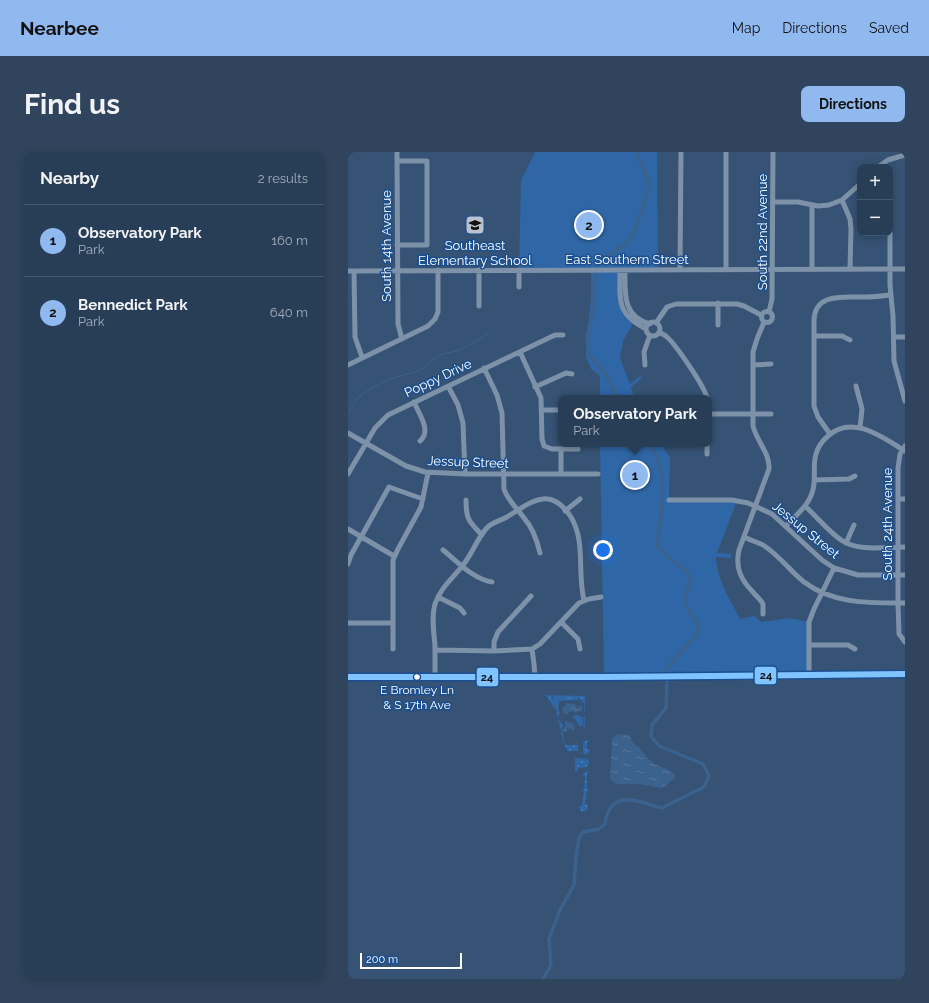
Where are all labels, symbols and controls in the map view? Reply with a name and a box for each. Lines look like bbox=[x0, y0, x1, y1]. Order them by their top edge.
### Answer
text: Nearbee bbox=[20, 17, 99, 39]
text: Map bbox=[732, 20, 760, 36]
text: Directions bbox=[782, 20, 847, 36]
text: Saved bbox=[869, 20, 909, 36]
button: Directions bbox=[801, 86, 905, 122]
text: Find us bbox=[24, 88, 120, 121]
map controls bbox=[857, 164, 893, 236]
button: + bbox=[857, 164, 893, 200]
text: Nearby bbox=[40, 168, 99, 188]
text: 2 results bbox=[258, 171, 308, 186]
street label: South 22nd Avenue bbox=[755, 173, 770, 290]
street label: South 14th Avenue bbox=[379, 190, 394, 302]
button: − bbox=[857, 200, 893, 236]
pin: 2 bbox=[576, 210, 602, 240]
school or university icon: Southeast Elementary School bbox=[464, 214, 486, 236]
text: Observatory Park bbox=[78, 224, 202, 242]
text: 1 bbox=[50, 233, 56, 248]
text: 160 m bbox=[271, 233, 308, 248]
place label: Southeast Elementary School bbox=[418, 238, 532, 268]
text: Park bbox=[78, 242, 105, 257]
street label: East Southern Street bbox=[565, 252, 689, 267]
text: Bennedict Park bbox=[78, 296, 188, 314]
text: 2 bbox=[49, 305, 57, 320]
text: 640 m bbox=[270, 305, 308, 320]
text: Park bbox=[78, 314, 105, 329]
street label: Poppy Drive bbox=[402, 356, 474, 400]
popup bbox=[558, 395, 712, 447]
text: Observatory Park bbox=[573, 405, 697, 423]
text: Park bbox=[573, 423, 600, 438]
street label: Jessup Street bbox=[427, 453, 510, 471]
pin: 1 bbox=[622, 460, 648, 490]
street label: South 24th Avenue bbox=[880, 467, 895, 580]
street label: Jessup Street bbox=[770, 499, 843, 562]
your location bbox=[593, 540, 613, 560]
line badge: 24 bbox=[754, 666, 777, 685]
line badge: 24 bbox=[476, 667, 499, 687]
text: 24 bbox=[760, 669, 772, 682]
text: 24 bbox=[481, 671, 493, 684]
marker: E Bromley Ln & S 17th Ave bbox=[412, 672, 422, 682]
place label: E Bromley Ln & S 17th Ave bbox=[380, 683, 454, 712]
scale bar bbox=[360, 951, 462, 970]
text: 200 m bbox=[366, 953, 398, 966]

